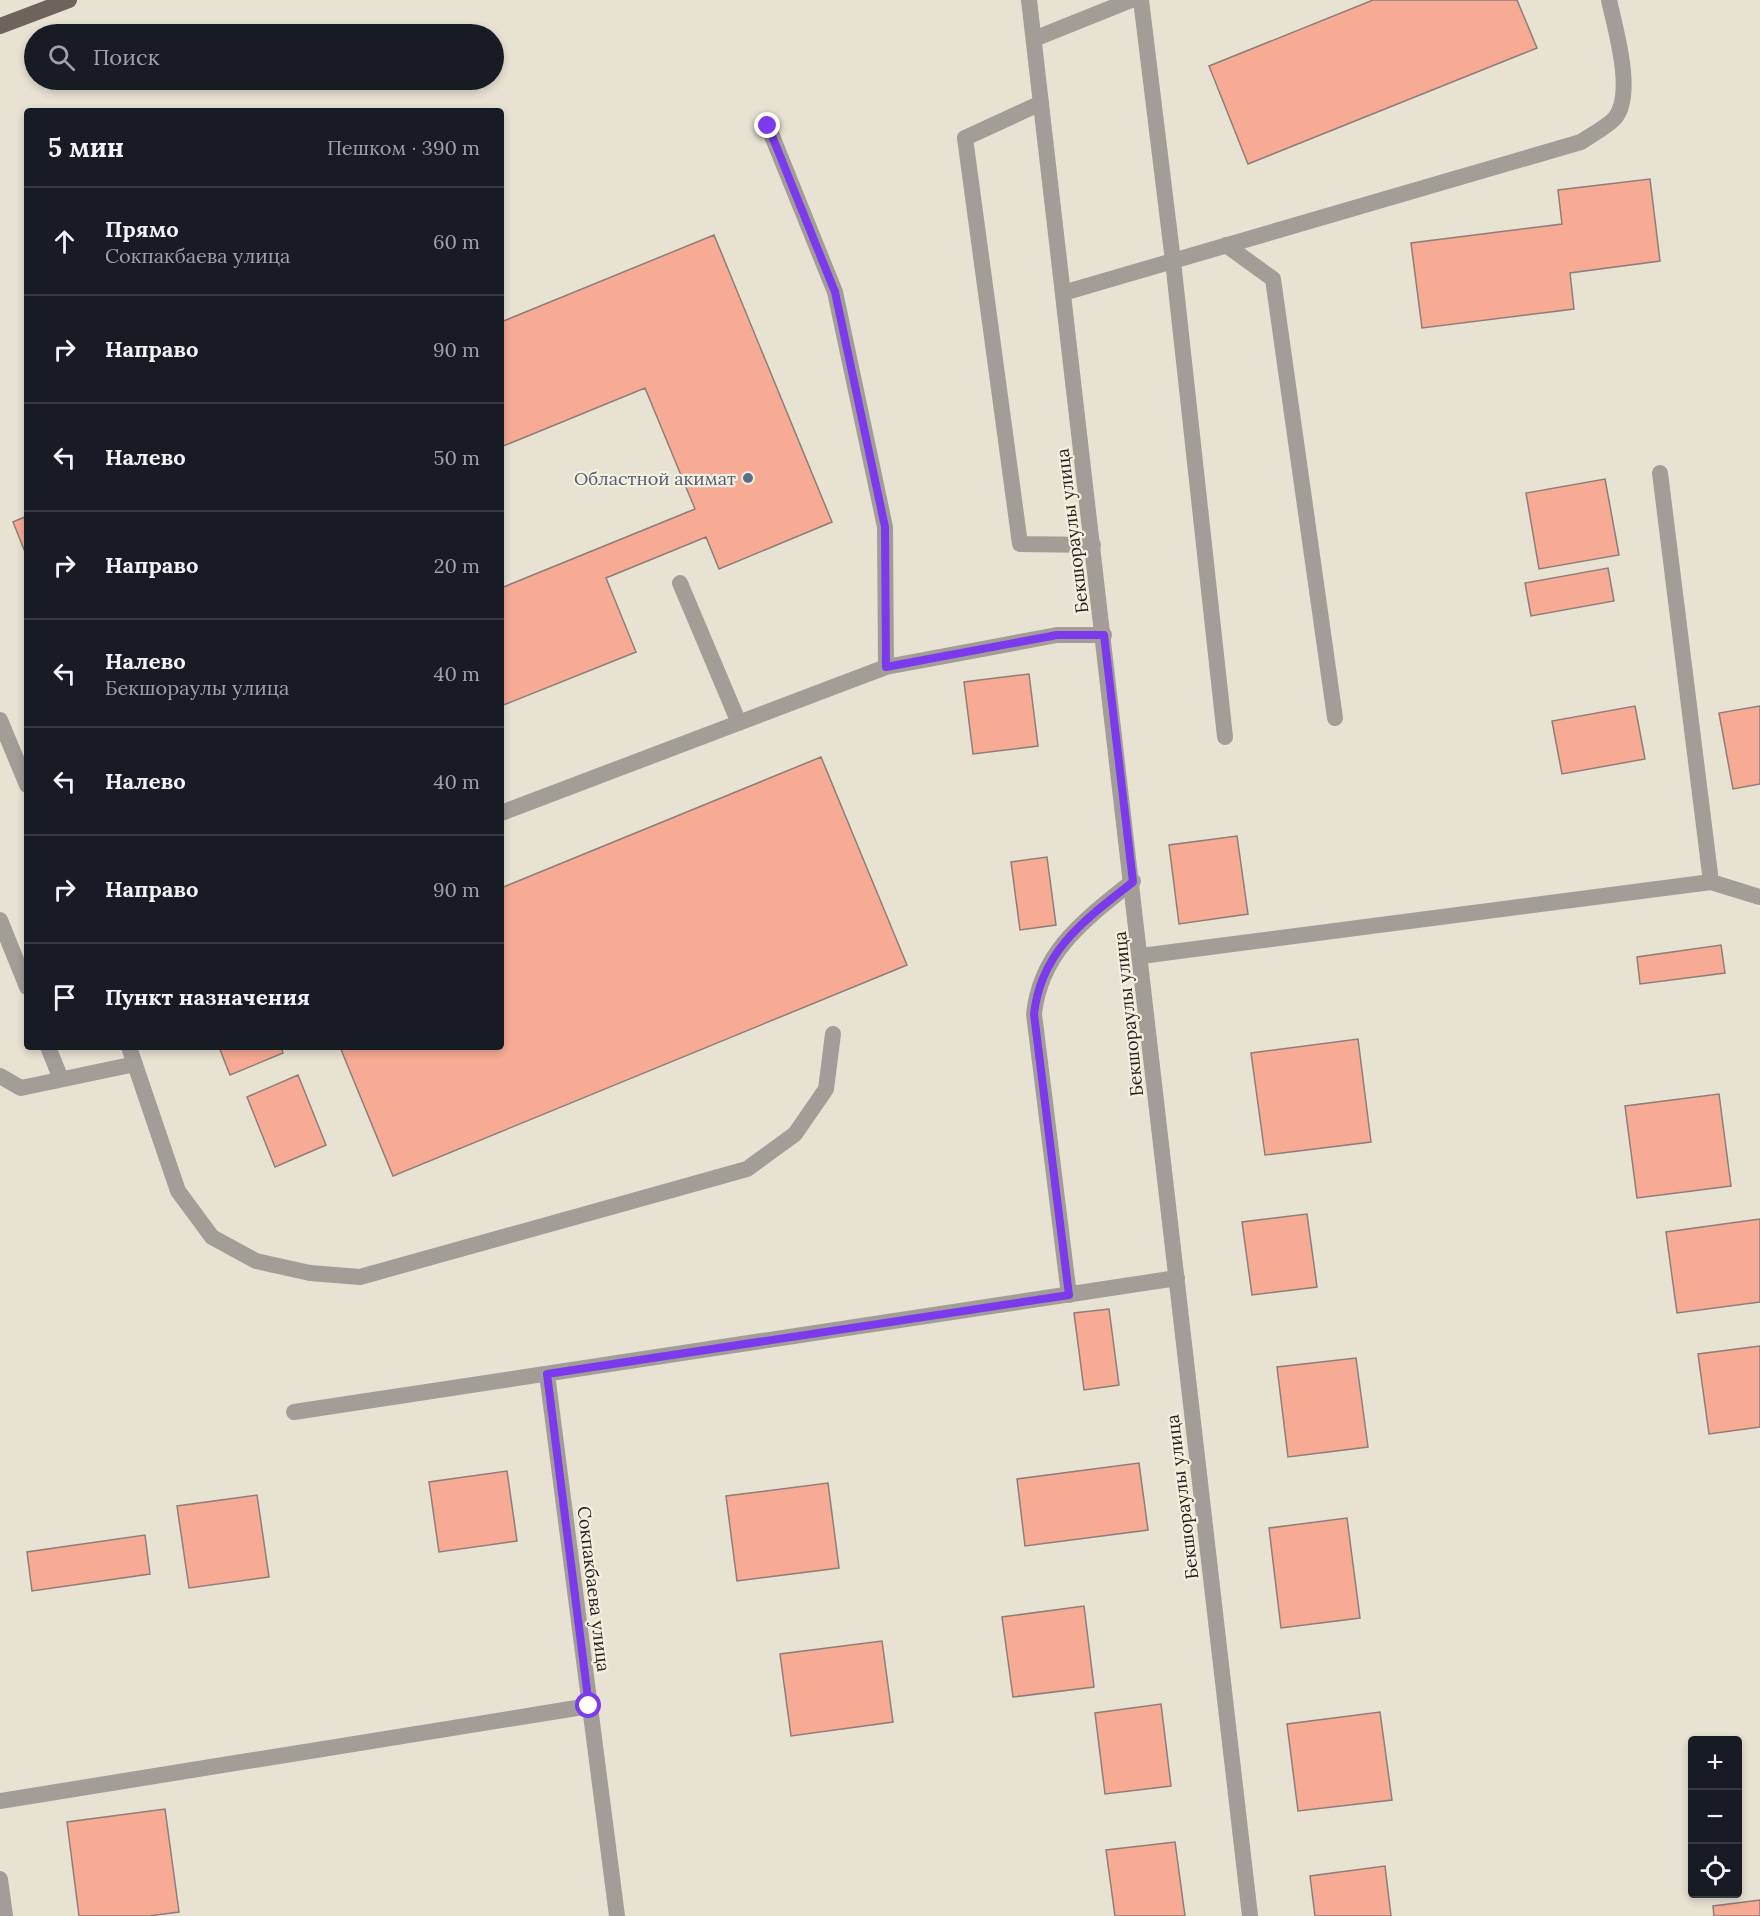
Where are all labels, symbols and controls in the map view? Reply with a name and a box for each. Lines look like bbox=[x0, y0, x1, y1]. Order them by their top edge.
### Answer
search box bbox=[24, 24, 504, 90]
icon: search bbox=[45, 41, 78, 74]
text: Поиск bbox=[93, 43, 159, 71]
route end bbox=[754, 112, 780, 138]
text: 5 мин bbox=[48, 131, 124, 164]
text: Пешком · 390 m bbox=[327, 135, 480, 160]
text: Прямо bbox=[105, 215, 179, 243]
icon: ahead bbox=[48, 225, 81, 258]
text: 60 m bbox=[433, 229, 480, 254]
text: Сокпакбаева улица bbox=[105, 243, 290, 268]
icon: right bbox=[48, 333, 81, 366]
text: Направо bbox=[105, 335, 199, 363]
text: 90 m bbox=[433, 337, 480, 362]
icon: left bbox=[48, 441, 81, 474]
text: Налево bbox=[105, 443, 186, 471]
text: 50 m bbox=[434, 445, 480, 470]
street label: Бекшораулы улица bbox=[1050, 447, 1094, 615]
place label: Областной акимат bbox=[574, 467, 736, 490]
marker: Областной акимат bbox=[741, 471, 755, 485]
icon: right bbox=[48, 549, 81, 582]
text: Направо bbox=[105, 551, 199, 579]
text: 20 m bbox=[434, 553, 480, 578]
text: Налево bbox=[105, 647, 186, 675]
icon: left bbox=[48, 657, 81, 690]
text: 40 m bbox=[434, 661, 480, 686]
text: Бекшораулы улица bbox=[105, 675, 289, 700]
icon: left bbox=[48, 765, 81, 798]
text: Налево bbox=[105, 767, 186, 795]
text: 40 m bbox=[434, 769, 480, 794]
icon: right bbox=[48, 873, 81, 906]
text: Направо bbox=[105, 875, 199, 903]
text: 90 m bbox=[433, 877, 480, 902]
street label: Бекшораулы улица bbox=[1108, 930, 1148, 1098]
icon: arrive bbox=[48, 981, 81, 1014]
text: Пункт назначения bbox=[105, 983, 310, 1011]
street label: Бекшораулы улица bbox=[1160, 1413, 1204, 1581]
street label: Сокпакбаева улица bbox=[572, 1505, 616, 1673]
route start bbox=[575, 1692, 601, 1718]
map controls bbox=[1688, 1736, 1742, 1898]
button: + bbox=[1688, 1736, 1742, 1790]
button: − bbox=[1688, 1790, 1742, 1844]
button: locate bbox=[1688, 1844, 1742, 1898]

